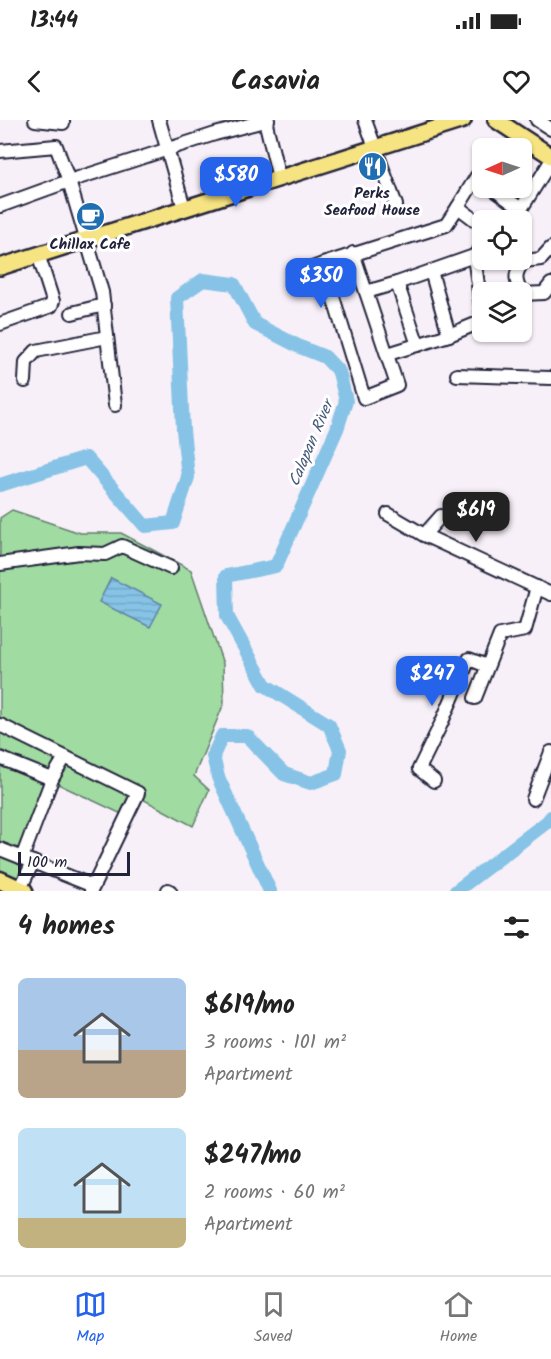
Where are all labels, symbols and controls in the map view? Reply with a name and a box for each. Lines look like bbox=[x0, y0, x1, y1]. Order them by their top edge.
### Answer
text: 13:44 bbox=[30, 4, 78, 39]
text: Casavia bbox=[231, 60, 320, 103]
icon: back bbox=[18, 65, 51, 98]
icon: heart bbox=[500, 65, 533, 98]
north arrow bbox=[472, 138, 532, 198]
map controls bbox=[472, 138, 532, 342]
restaurant icon: Perks Seafood House bbox=[356, 150, 388, 182]
pin: $580 bbox=[200, 157, 272, 208]
text: $580 bbox=[214, 160, 258, 192]
place label: Perks Seafood House bbox=[324, 182, 420, 223]
cafe icon: Chillax Cafe bbox=[74, 201, 106, 233]
button: locate bbox=[472, 210, 532, 270]
place label: Chillax Cafe bbox=[50, 233, 131, 257]
pin: $350 bbox=[285, 258, 357, 309]
text: $350 bbox=[299, 261, 343, 293]
button: layers bbox=[472, 282, 532, 342]
water label: Calapan River bbox=[282, 393, 342, 490]
pin: $619 bbox=[440, 492, 512, 543]
text: $619 bbox=[457, 495, 495, 527]
pin: $247 bbox=[396, 656, 468, 707]
text: $247 bbox=[410, 659, 454, 691]
scale bar bbox=[18, 849, 130, 876]
text: 100 m bbox=[27, 850, 67, 875]
text: 4 homes bbox=[18, 906, 115, 948]
icon: filters bbox=[500, 911, 533, 944]
text: $619/mo bbox=[204, 985, 295, 1027]
icon: home bbox=[66, 1002, 138, 1074]
text: 3 rooms · 101 m² bbox=[204, 1027, 346, 1059]
text: Apartment bbox=[204, 1059, 293, 1091]
text: $247/mo bbox=[204, 1135, 301, 1177]
icon: home bbox=[66, 1152, 138, 1224]
text: 2 rooms · 60 m² bbox=[204, 1177, 345, 1209]
text: Apartment bbox=[204, 1209, 293, 1241]
tab: Map bbox=[74, 1288, 107, 1349]
tab: Saved bbox=[254, 1288, 292, 1349]
tab: Home bbox=[439, 1288, 477, 1349]

